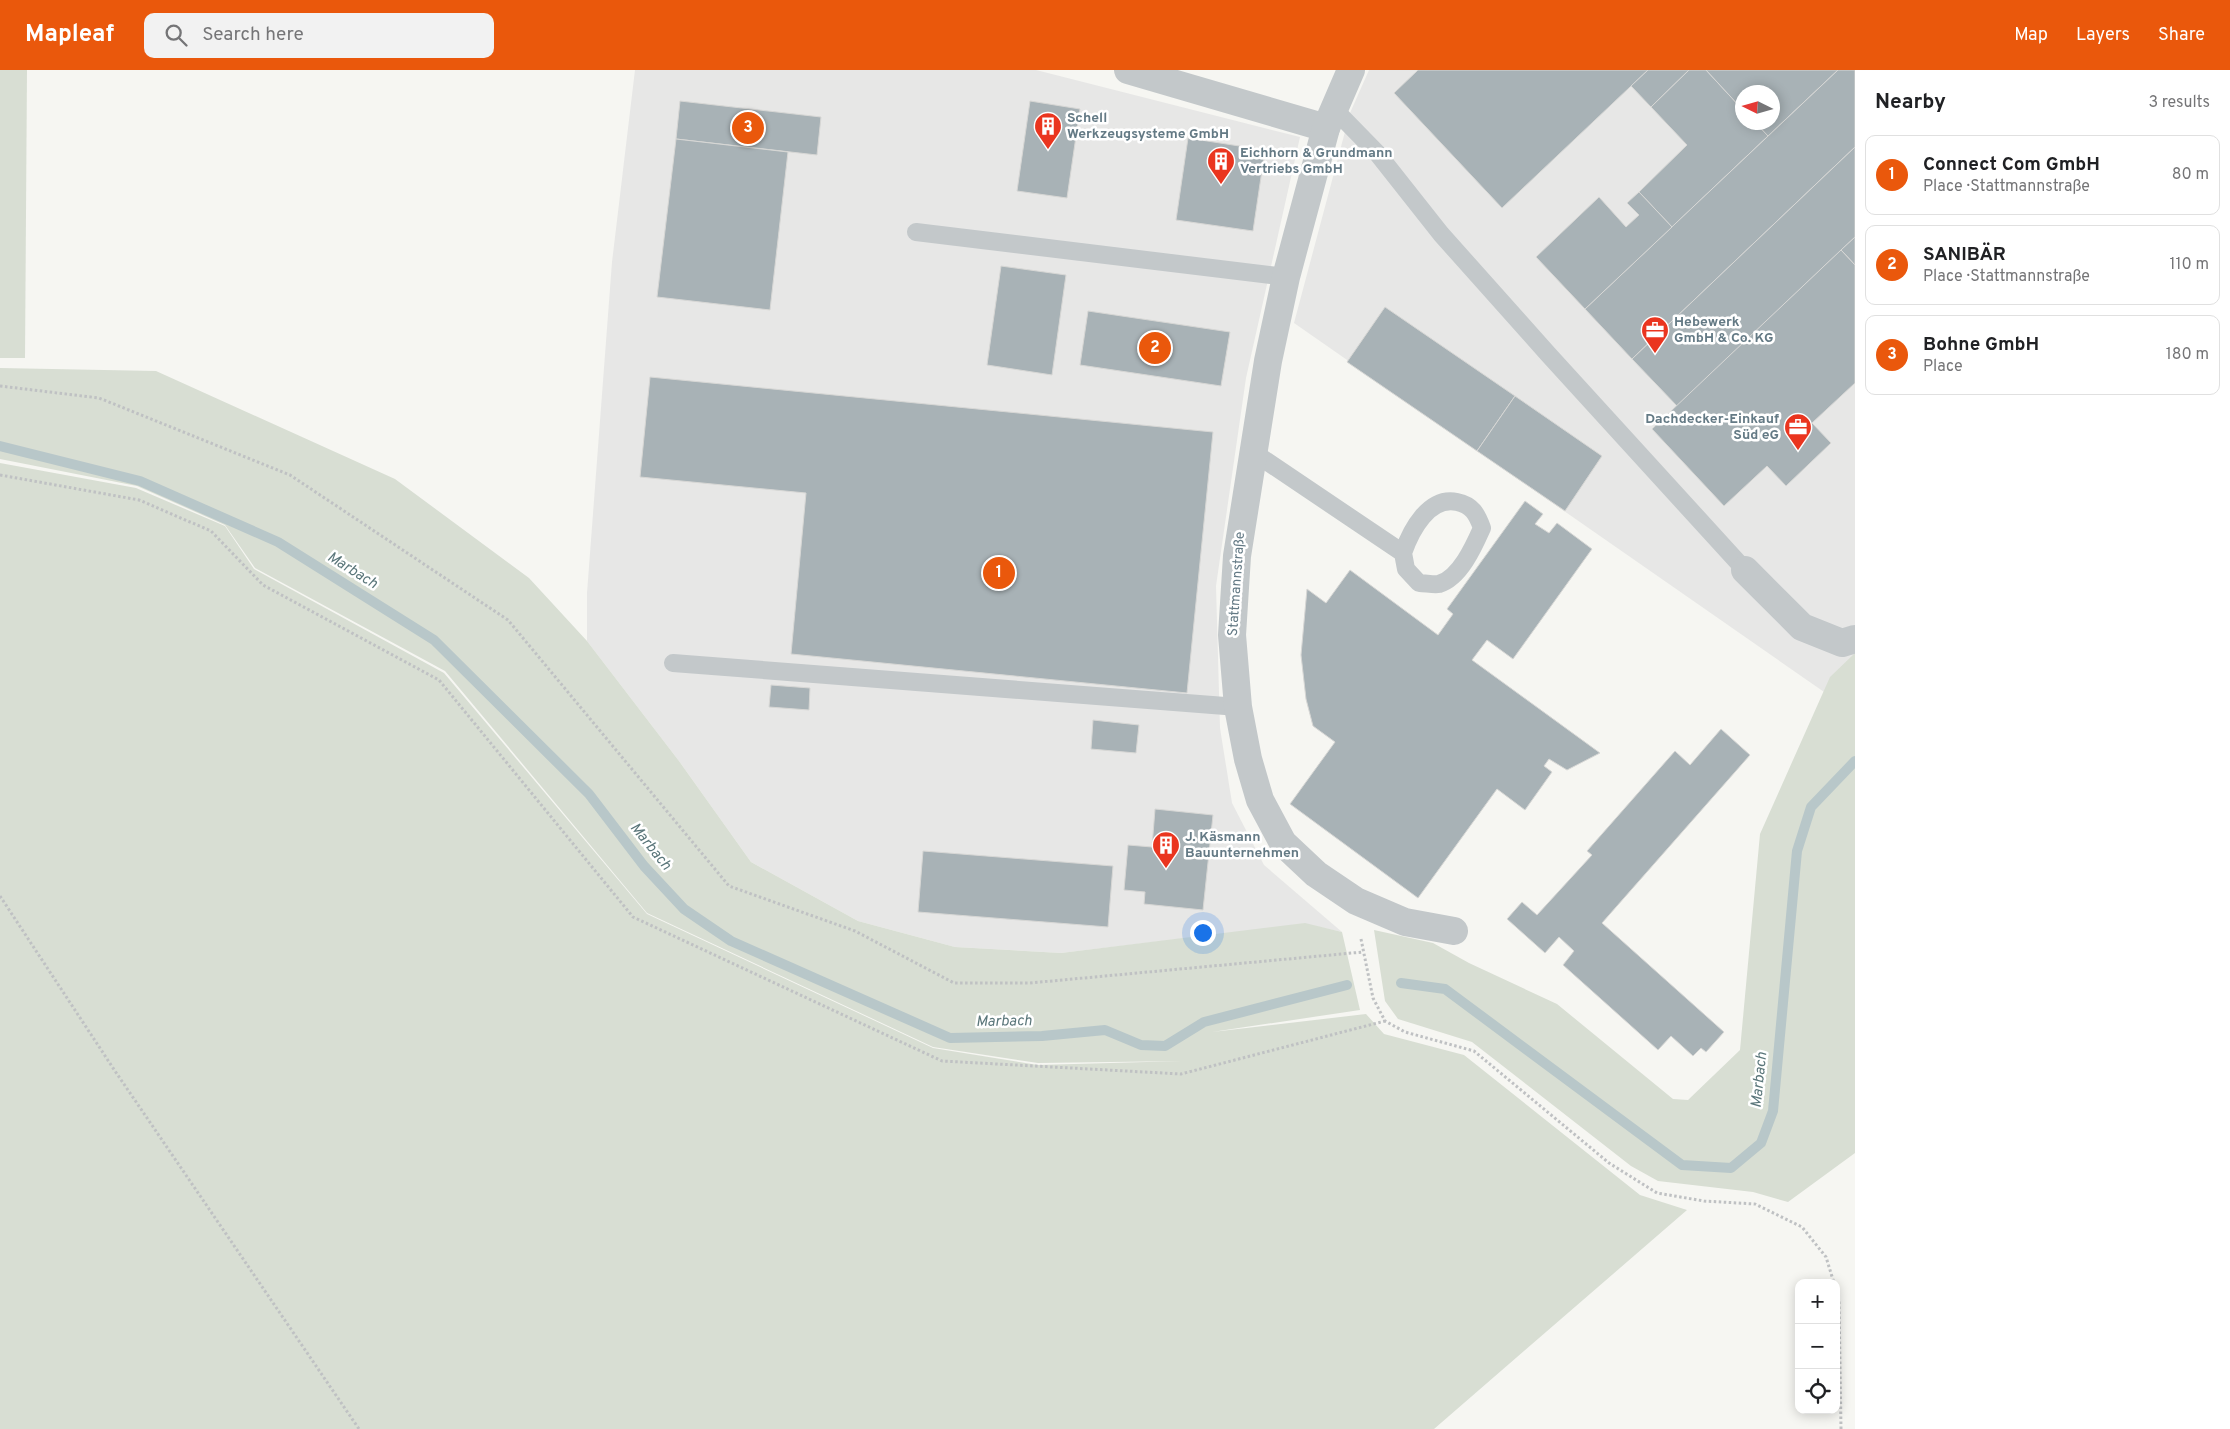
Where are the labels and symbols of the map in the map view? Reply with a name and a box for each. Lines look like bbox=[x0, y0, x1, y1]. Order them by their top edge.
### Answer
north arrow bbox=[1735, 85, 1780, 130]
pin: 3 bbox=[732, 109, 764, 147]
place label: Schell Werkzeugsysteme GmbH bbox=[1067, 110, 1229, 143]
building icon: Schell Werkzeugsysteme GmbH bbox=[1033, 111, 1063, 150]
place label: Eichhorn & Grundmann Vertriebs GmbH bbox=[1240, 145, 1393, 178]
building icon: Eichhorn & Grundmann Vertriebs GmbH bbox=[1206, 146, 1236, 185]
place label: Hebewerk GmbH & Co. KG bbox=[1674, 314, 1773, 347]
office icon: Hebewerk GmbH & Co. KG bbox=[1640, 315, 1670, 354]
pin: 2 bbox=[1139, 329, 1171, 367]
place label: Dachdecker-Einkauf Süd eG bbox=[1645, 411, 1779, 444]
office icon: Dachdecker-Einkauf Süd eG bbox=[1783, 412, 1813, 451]
street label: Stattmannstraße bbox=[1225, 531, 1249, 637]
water label: Marbach bbox=[323, 548, 381, 594]
pin: 1 bbox=[983, 554, 1015, 592]
water label: Marbach bbox=[625, 819, 675, 875]
place label: J. Käsmann Bauunternehmen bbox=[1185, 829, 1299, 862]
building icon: J. Käsmann Bauunternehmen bbox=[1151, 830, 1181, 869]
your location bbox=[1190, 920, 1216, 946]
water label: Marbach bbox=[976, 1012, 1032, 1032]
water label: Marbach bbox=[1748, 1051, 1772, 1109]

